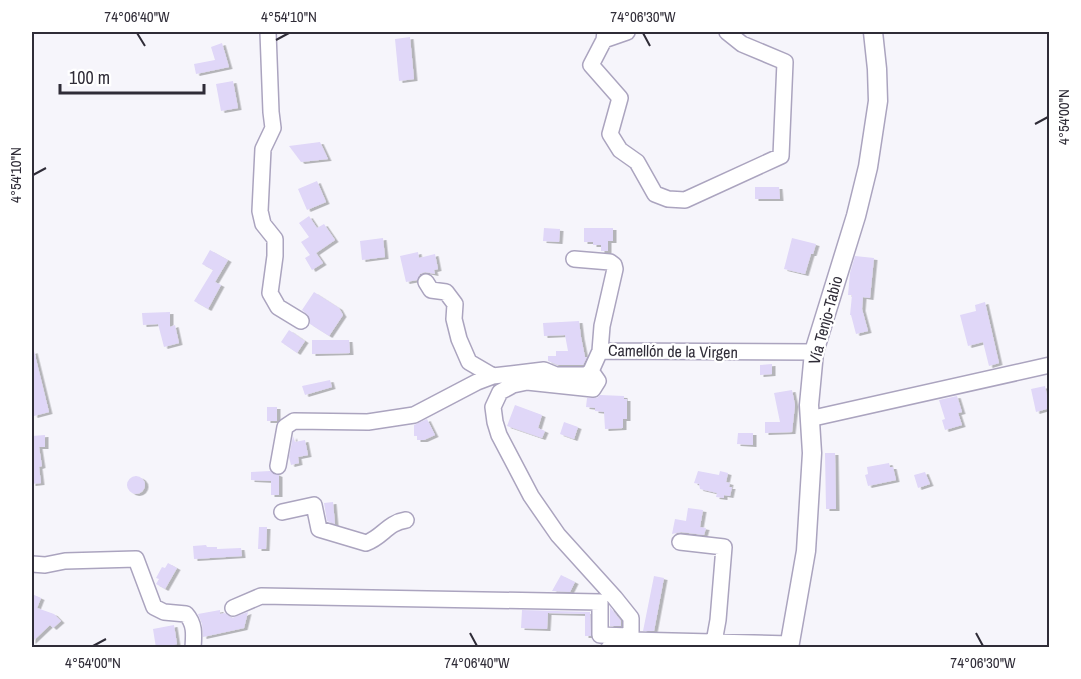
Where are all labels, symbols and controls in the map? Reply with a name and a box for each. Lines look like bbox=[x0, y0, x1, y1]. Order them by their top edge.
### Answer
text: 74°06'40"W bbox=[104, 6, 170, 27]
text: 4°54'10"N bbox=[261, 6, 317, 27]
text: 74°06'30"W bbox=[610, 6, 676, 27]
scale bar bbox=[60, 57, 204, 95]
text: 100 m bbox=[69, 65, 110, 90]
text: 4°54'00"N bbox=[1053, 89, 1074, 145]
text: 4°54'10"N bbox=[5, 147, 26, 203]
street label: Vía Tenjo-Tabio bbox=[803, 273, 847, 367]
street label: Camellón de la Virgen bbox=[608, 339, 738, 363]
text: 4°54'00"N bbox=[65, 652, 121, 673]
text: 74°06'40"W bbox=[444, 652, 510, 673]
text: 74°06'30"W bbox=[950, 652, 1016, 673]

